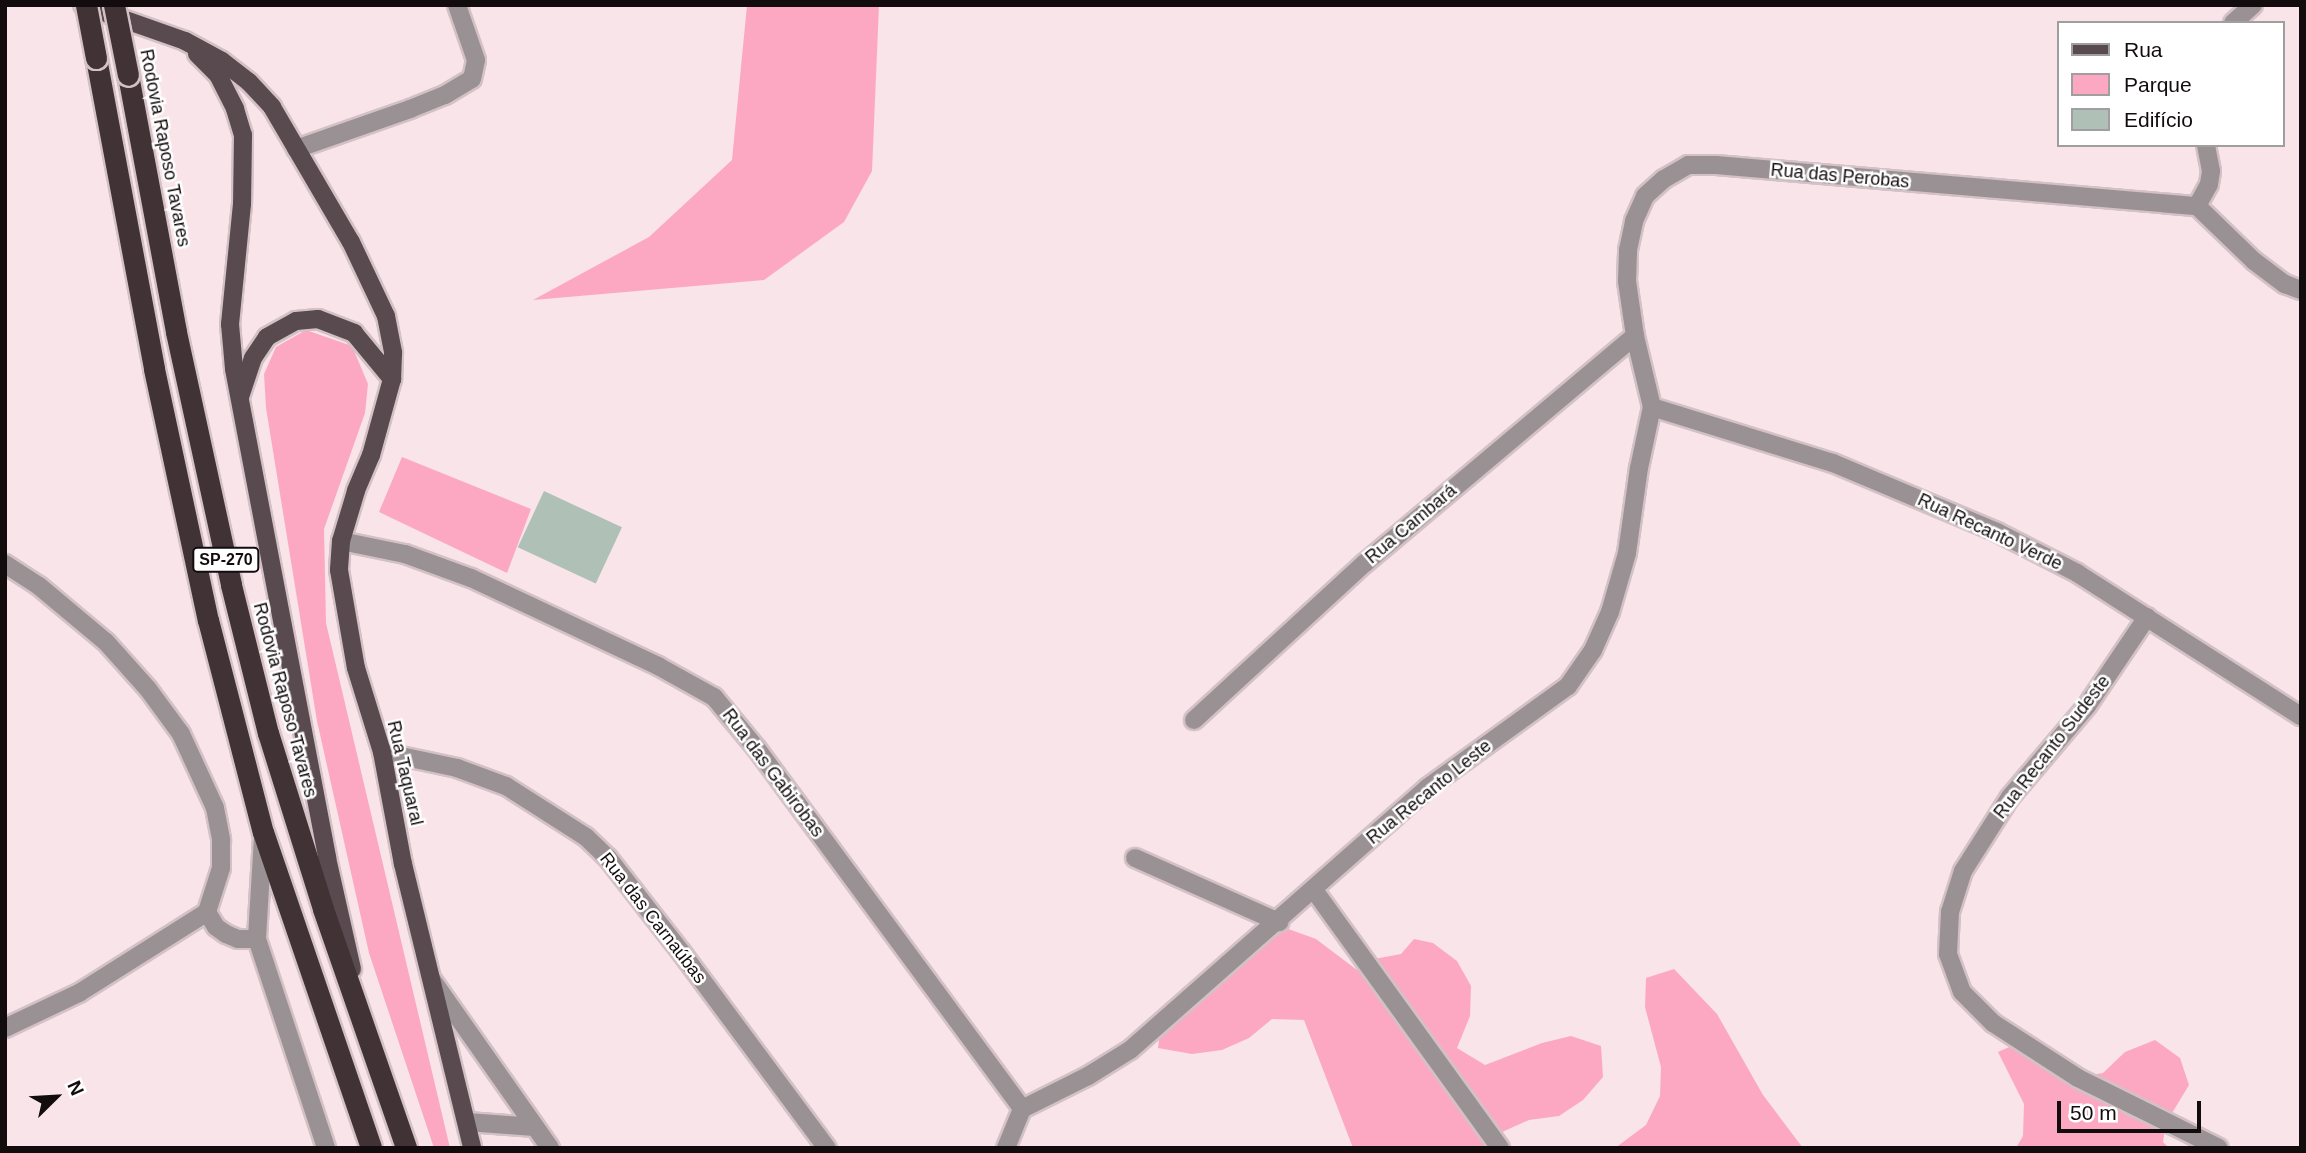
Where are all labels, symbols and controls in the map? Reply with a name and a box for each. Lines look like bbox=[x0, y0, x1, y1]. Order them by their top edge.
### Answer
legend bbox=[2058, 21, 2285, 147]
text: Rua bbox=[2124, 38, 2163, 61]
street label: Rodovia Raposo Tavares bbox=[135, 47, 195, 249]
text: Parque bbox=[2124, 73, 2192, 96]
text: Edifício bbox=[2124, 108, 2193, 131]
street label: Rua das Perobas bbox=[1770, 159, 1910, 193]
street label: Rua Cambará bbox=[1361, 480, 1461, 568]
street label: Rua Recanto Verde bbox=[1914, 489, 2066, 575]
road number: SP-270 bbox=[191, 548, 261, 572]
street label: Rodovia Raposo Tavares bbox=[249, 600, 321, 800]
street label: Rua Recanto Sudeste bbox=[1989, 671, 2115, 823]
street label: Rua das Gabirobas bbox=[718, 705, 828, 841]
street label: Rua Taquaral bbox=[382, 718, 428, 828]
street label: Rua Recanto Leste bbox=[1362, 735, 1496, 849]
street label: Rua das Carnaúbas bbox=[595, 848, 711, 988]
north arrow bbox=[21, 1062, 91, 1132]
text: N bbox=[63, 1078, 88, 1099]
scale bar bbox=[2061, 1086, 2204, 1130]
text: 50 m bbox=[2070, 1101, 2117, 1124]

